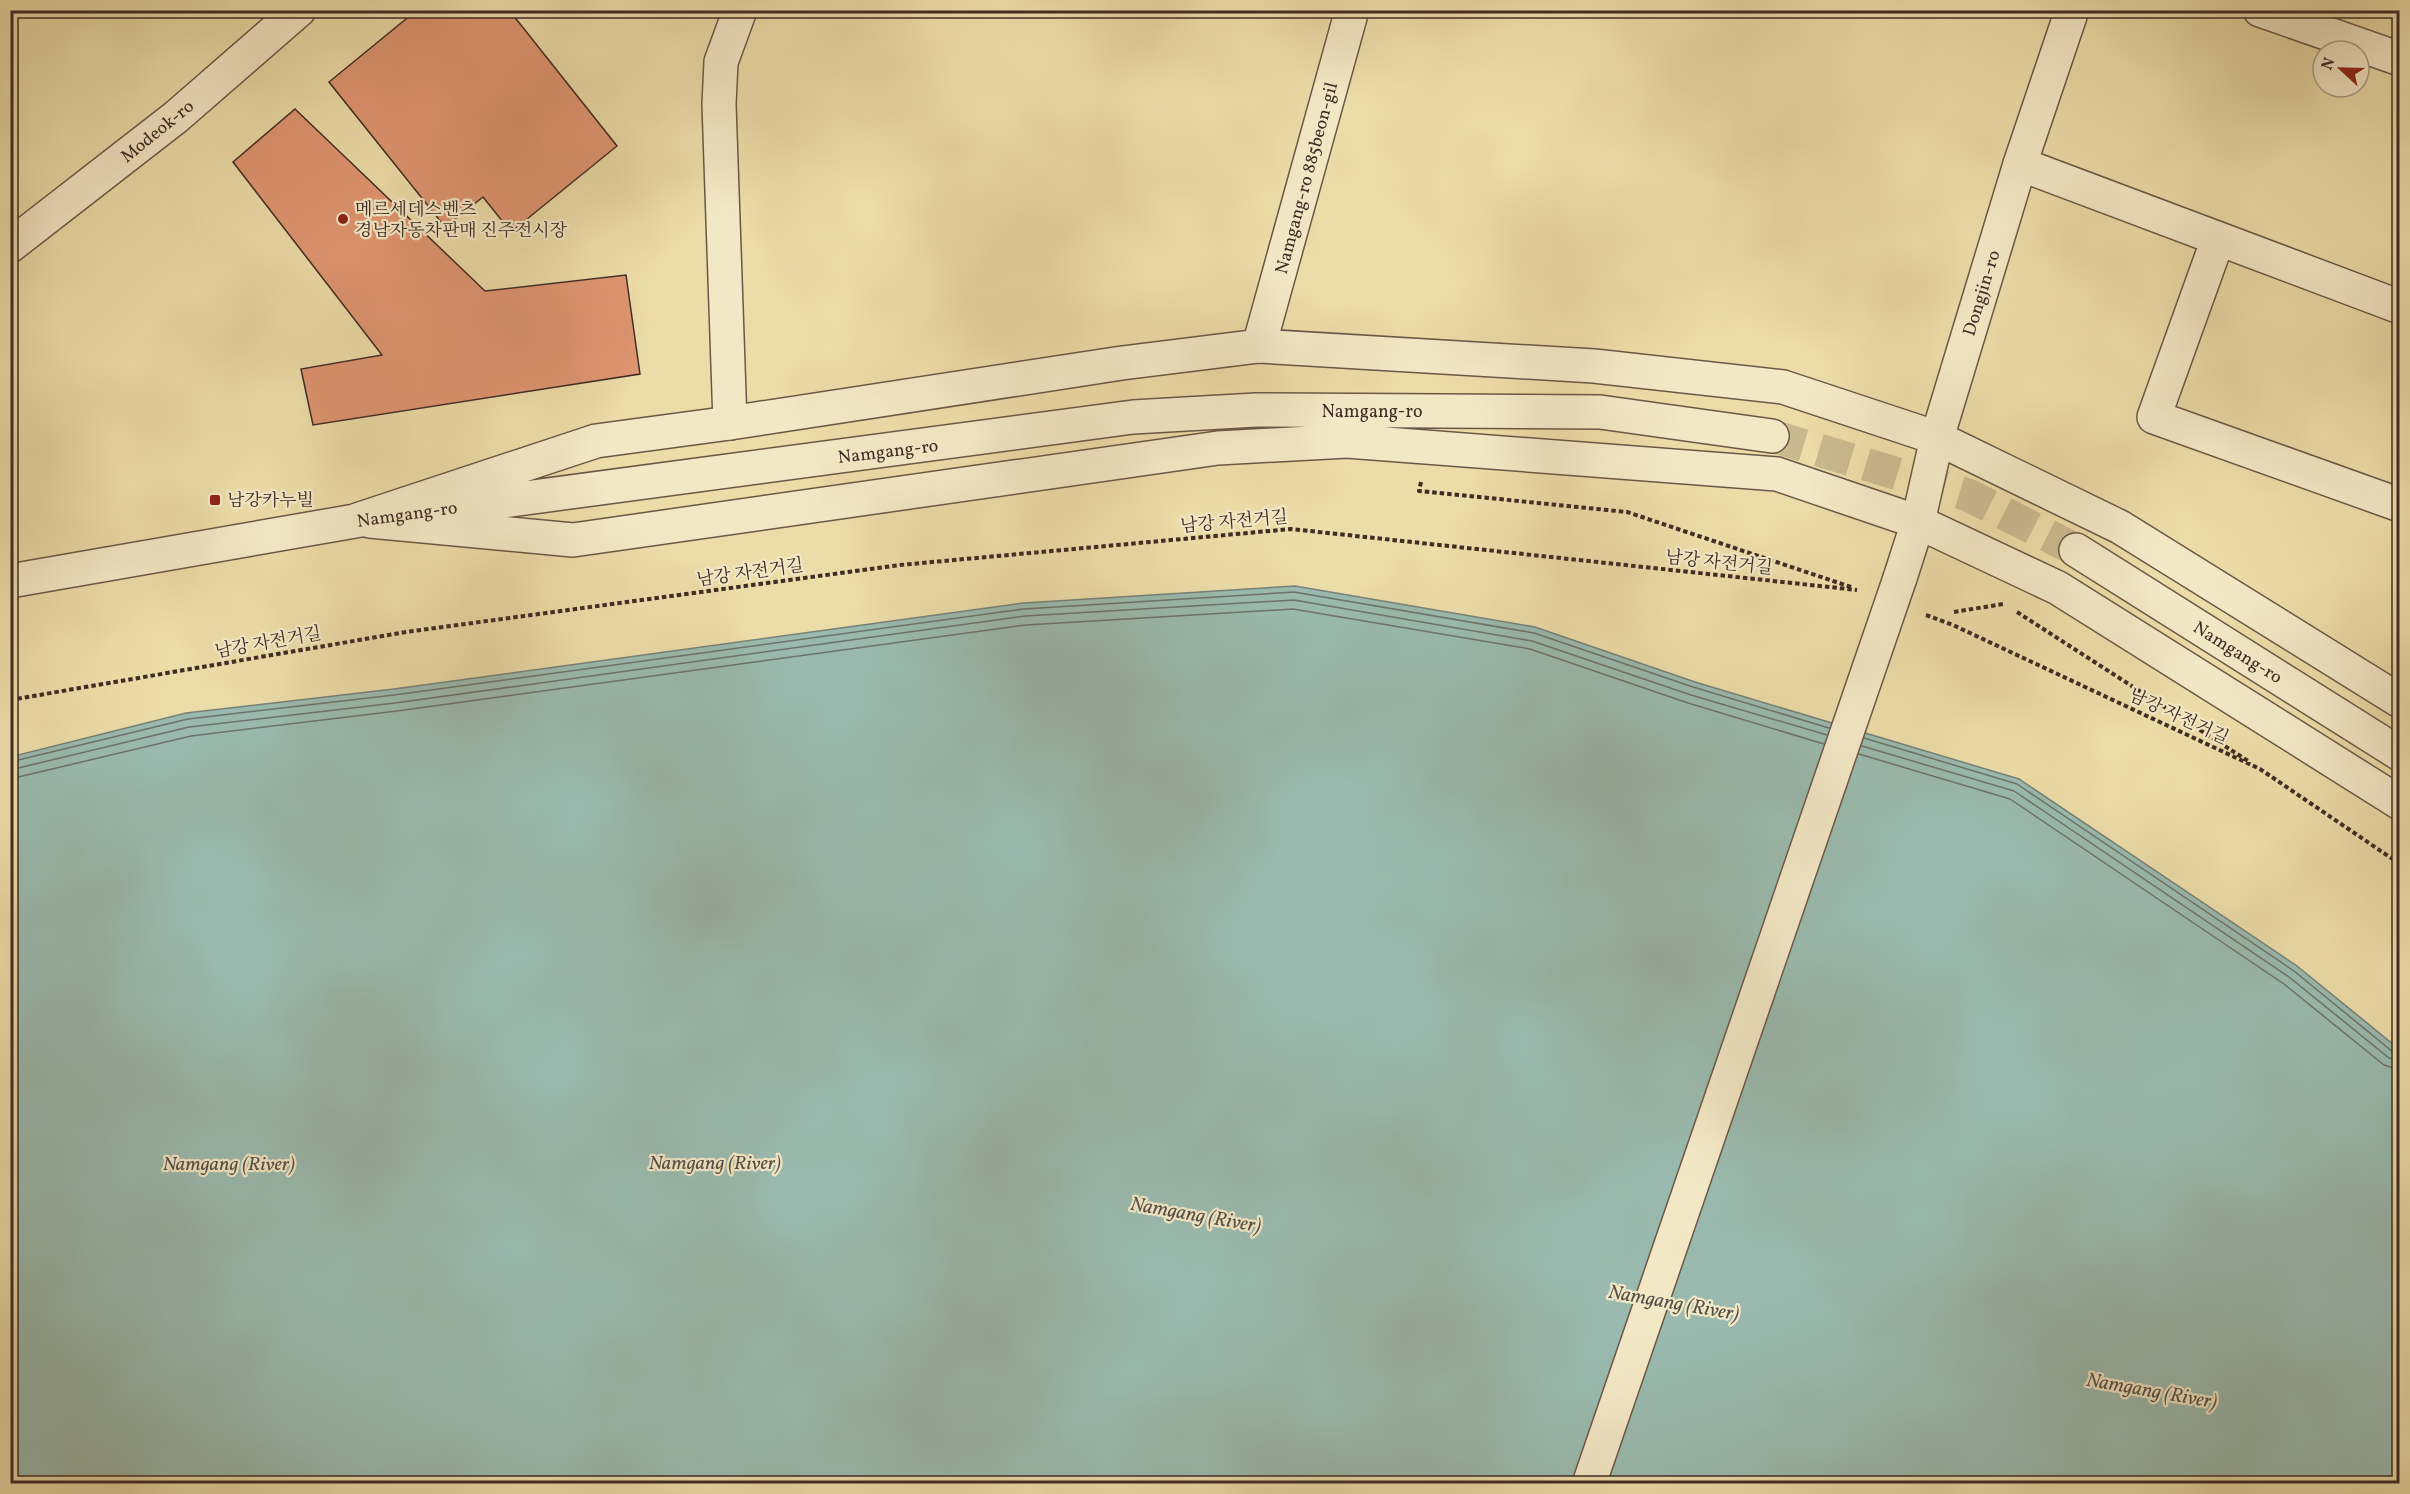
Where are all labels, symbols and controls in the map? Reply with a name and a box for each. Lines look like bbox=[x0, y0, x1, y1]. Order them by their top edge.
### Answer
north arrow bbox=[2311, 39, 2371, 99]
text: N bbox=[2317, 54, 2341, 74]
street label: Namgang-ro 885beon-gil bbox=[1270, 80, 1345, 277]
street label: Modeok-ro bbox=[116, 95, 200, 170]
place label: 메르세데스벤츠 경남자동차판매 진주전시장 bbox=[355, 198, 568, 244]
marker: 메르세데스벤츠 경남자동차판매 진주전시장 bbox=[336, 212, 350, 226]
street label: Dongjin-ro bbox=[1958, 247, 2007, 339]
street label: Namgang-ro bbox=[1321, 400, 1423, 425]
street label: Namgang-ro bbox=[837, 434, 940, 471]
place label: 남강카누빌 bbox=[227, 489, 314, 514]
marker: 남강카누빌 bbox=[208, 493, 222, 507]
street label: Namgang-ro bbox=[355, 496, 459, 535]
street label: 남강 자전거길 bbox=[1179, 505, 1289, 540]
street label: 남강 자전거길 bbox=[1664, 545, 1774, 582]
street label: 남강 자전거길 bbox=[695, 554, 805, 593]
street label: Namgang-ro bbox=[2188, 616, 2287, 691]
street label: 남강 자전거길 bbox=[213, 622, 324, 665]
street label: 남강 자전거길 bbox=[2124, 683, 2233, 751]
water label: Namgang (River) bbox=[649, 1150, 781, 1178]
water label: Namgang (River) bbox=[163, 1151, 295, 1179]
water label: Namgang (River) bbox=[1128, 1191, 1263, 1241]
water label: Namgang (River) bbox=[1606, 1279, 1741, 1329]
water label: Namgang (River) bbox=[2084, 1367, 2219, 1417]

